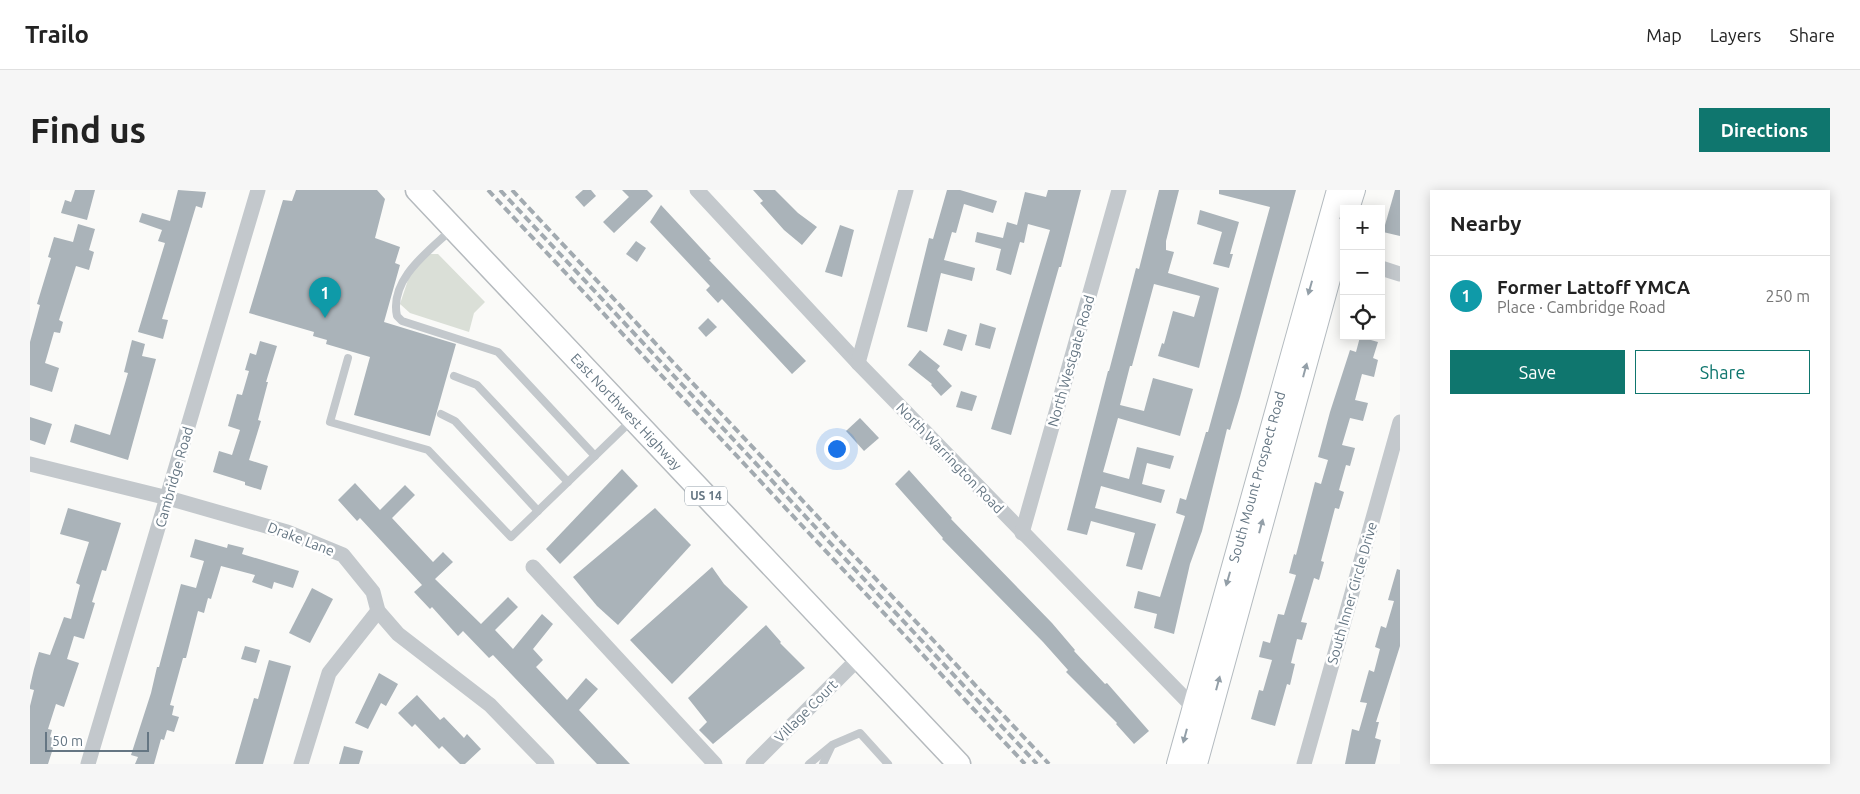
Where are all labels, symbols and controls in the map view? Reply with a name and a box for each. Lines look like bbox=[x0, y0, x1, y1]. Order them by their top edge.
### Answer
text: Trailo bbox=[25, 21, 89, 48]
text: Map bbox=[1646, 25, 1682, 45]
text: Layers bbox=[1710, 25, 1761, 45]
text: Share bbox=[1789, 25, 1835, 45]
button: Directions bbox=[1699, 108, 1830, 152]
text: Find us bbox=[30, 110, 146, 150]
map controls bbox=[1340, 205, 1385, 340]
button: + bbox=[1340, 205, 1385, 250]
text: Nearby bbox=[1450, 211, 1521, 235]
button: − bbox=[1340, 250, 1385, 295]
text: Former Lattoff YMCA bbox=[1497, 276, 1690, 298]
pin: 1 bbox=[309, 277, 341, 318]
one-way arrow bbox=[1305, 280, 1313, 295]
text: 1 bbox=[1461, 287, 1471, 305]
text: 250 m bbox=[1765, 287, 1810, 305]
street label: North Westgate Road bbox=[1045, 293, 1097, 429]
button: locate bbox=[1340, 295, 1385, 340]
text: Place · Cambridge Road bbox=[1497, 298, 1666, 316]
street label: East Northwest Highway bbox=[568, 350, 685, 474]
button: Save bbox=[1450, 350, 1625, 394]
button: Share bbox=[1635, 350, 1810, 394]
one-way arrow bbox=[1301, 362, 1309, 377]
street label: South Mount Prospect Road bbox=[1226, 390, 1288, 564]
street label: North Warrington Road bbox=[893, 399, 1007, 517]
street label: Cambridge Road bbox=[152, 425, 196, 529]
your location bbox=[824, 436, 850, 462]
road number: US 14 bbox=[685, 486, 727, 506]
street label: Drake Lane bbox=[265, 519, 337, 559]
one-way arrow bbox=[1258, 519, 1266, 534]
street label: South Inner Circle Drive bbox=[1324, 520, 1380, 666]
one-way arrow bbox=[1224, 572, 1232, 587]
one-way arrow bbox=[1215, 675, 1223, 690]
street label: Village Court bbox=[771, 676, 841, 746]
one-way arrow bbox=[1181, 728, 1189, 743]
scale bar bbox=[45, 729, 149, 752]
text: 50 m bbox=[52, 733, 83, 749]

